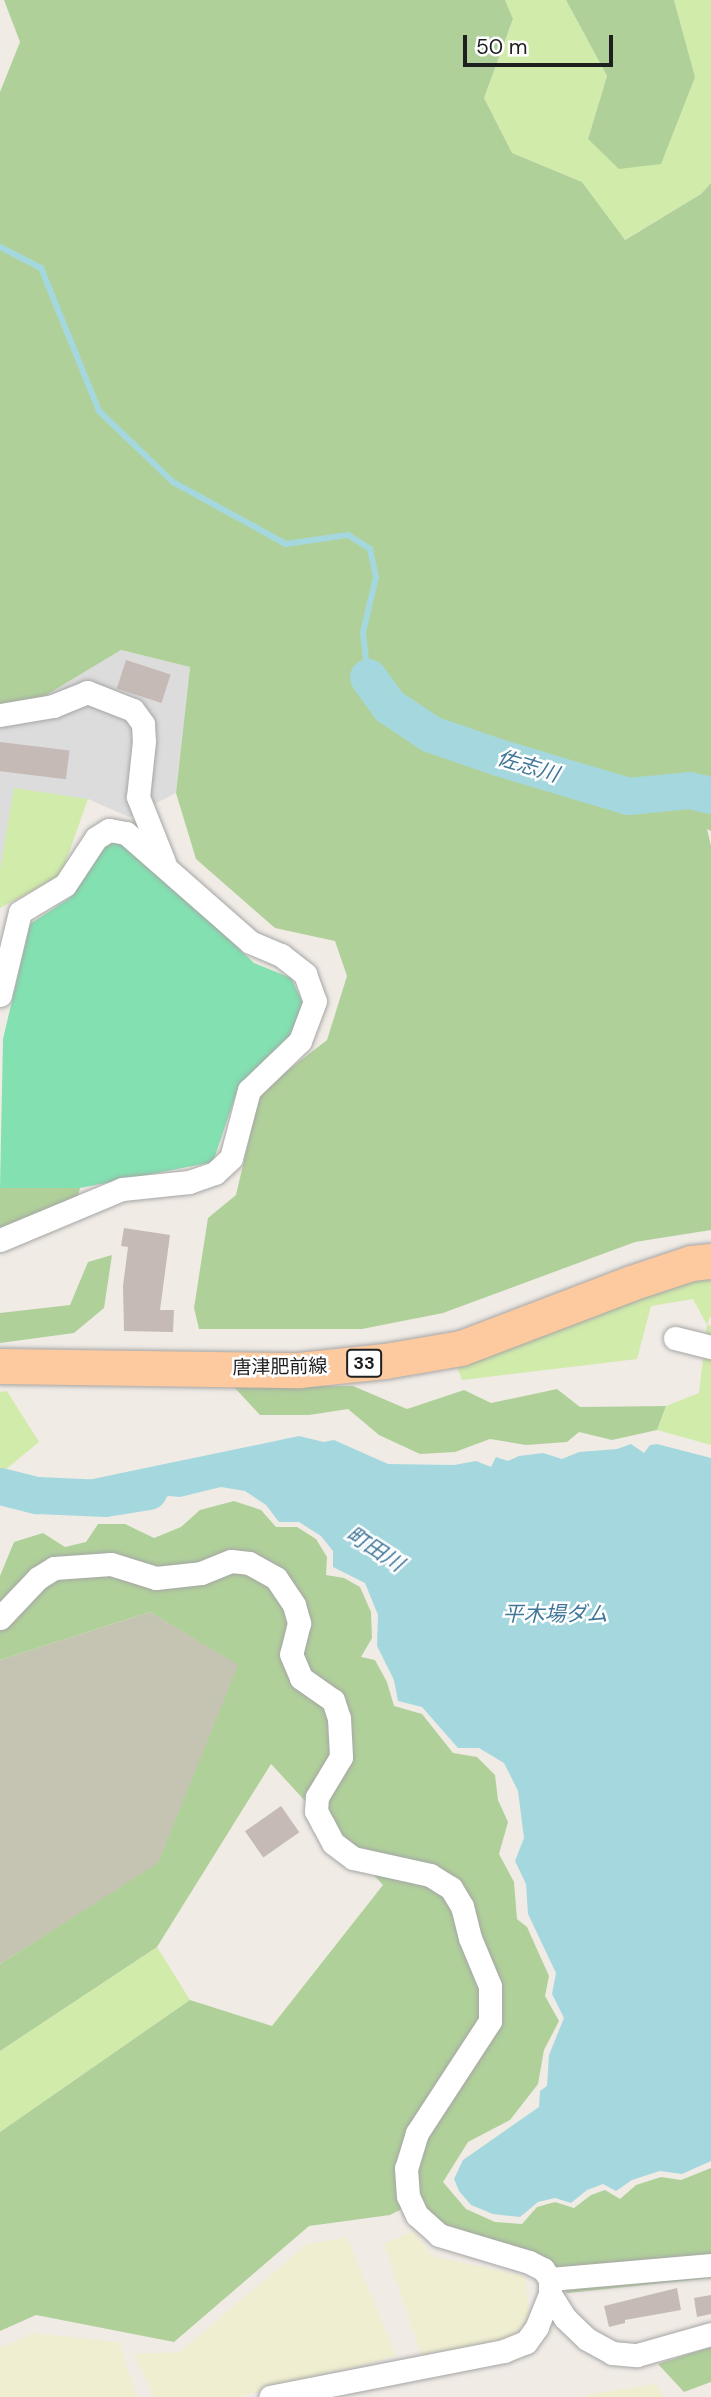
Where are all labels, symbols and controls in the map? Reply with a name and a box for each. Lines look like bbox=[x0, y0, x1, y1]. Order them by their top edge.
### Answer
scale bar bbox=[466, 21, 616, 65]
text: 50 m bbox=[476, 33, 527, 61]
water label: 佐志川 bbox=[494, 745, 562, 787]
road number: 33 bbox=[345, 1348, 383, 1378]
street label: 唐津肥前線 bbox=[232, 1355, 328, 1379]
water label: 町田川 bbox=[342, 1521, 408, 1577]
water label: 平木場ダム bbox=[503, 1601, 607, 1627]

